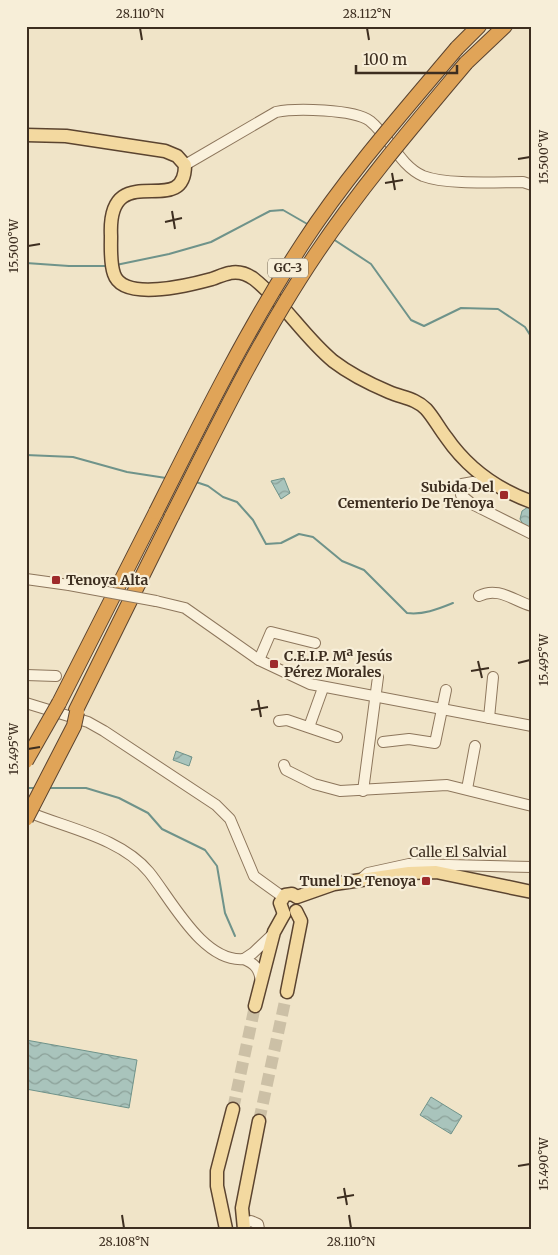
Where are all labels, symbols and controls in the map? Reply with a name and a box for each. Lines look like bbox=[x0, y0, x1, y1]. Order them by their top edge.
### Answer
text: 28.110°N bbox=[116, 6, 165, 21]
text: 28.112°N bbox=[343, 6, 392, 21]
scale bar bbox=[356, 42, 457, 74]
text: 100 m bbox=[363, 50, 407, 69]
text: 15.500°W bbox=[536, 129, 551, 184]
text: 15.500°W bbox=[6, 218, 21, 273]
road number: GC-3 bbox=[268, 258, 308, 278]
place label: Subida Del Cementerio De Tenoya bbox=[338, 478, 494, 512]
marker: Subida Del Cementerio De Tenoya bbox=[498, 489, 510, 501]
place label: Tenoya Alta bbox=[66, 571, 148, 589]
marker: Tenoya Alta bbox=[50, 574, 62, 586]
text: 15.495°W bbox=[536, 633, 551, 686]
place label: C.E.I.P. Mª Jesús Pérez Morales bbox=[284, 647, 393, 681]
marker: C.E.I.P. Mª Jesús Pérez Morales bbox=[268, 658, 280, 670]
text: 15.495°W bbox=[6, 722, 21, 775]
street label: Calle El Salvial bbox=[409, 843, 507, 861]
place label: Tunel De Tenoya bbox=[299, 872, 416, 890]
marker: Tunel De Tenoya bbox=[420, 875, 432, 887]
text: 15.490°W bbox=[536, 1136, 551, 1191]
text: 28.108°N bbox=[99, 1234, 150, 1249]
text: 28.110°N bbox=[327, 1234, 376, 1249]

